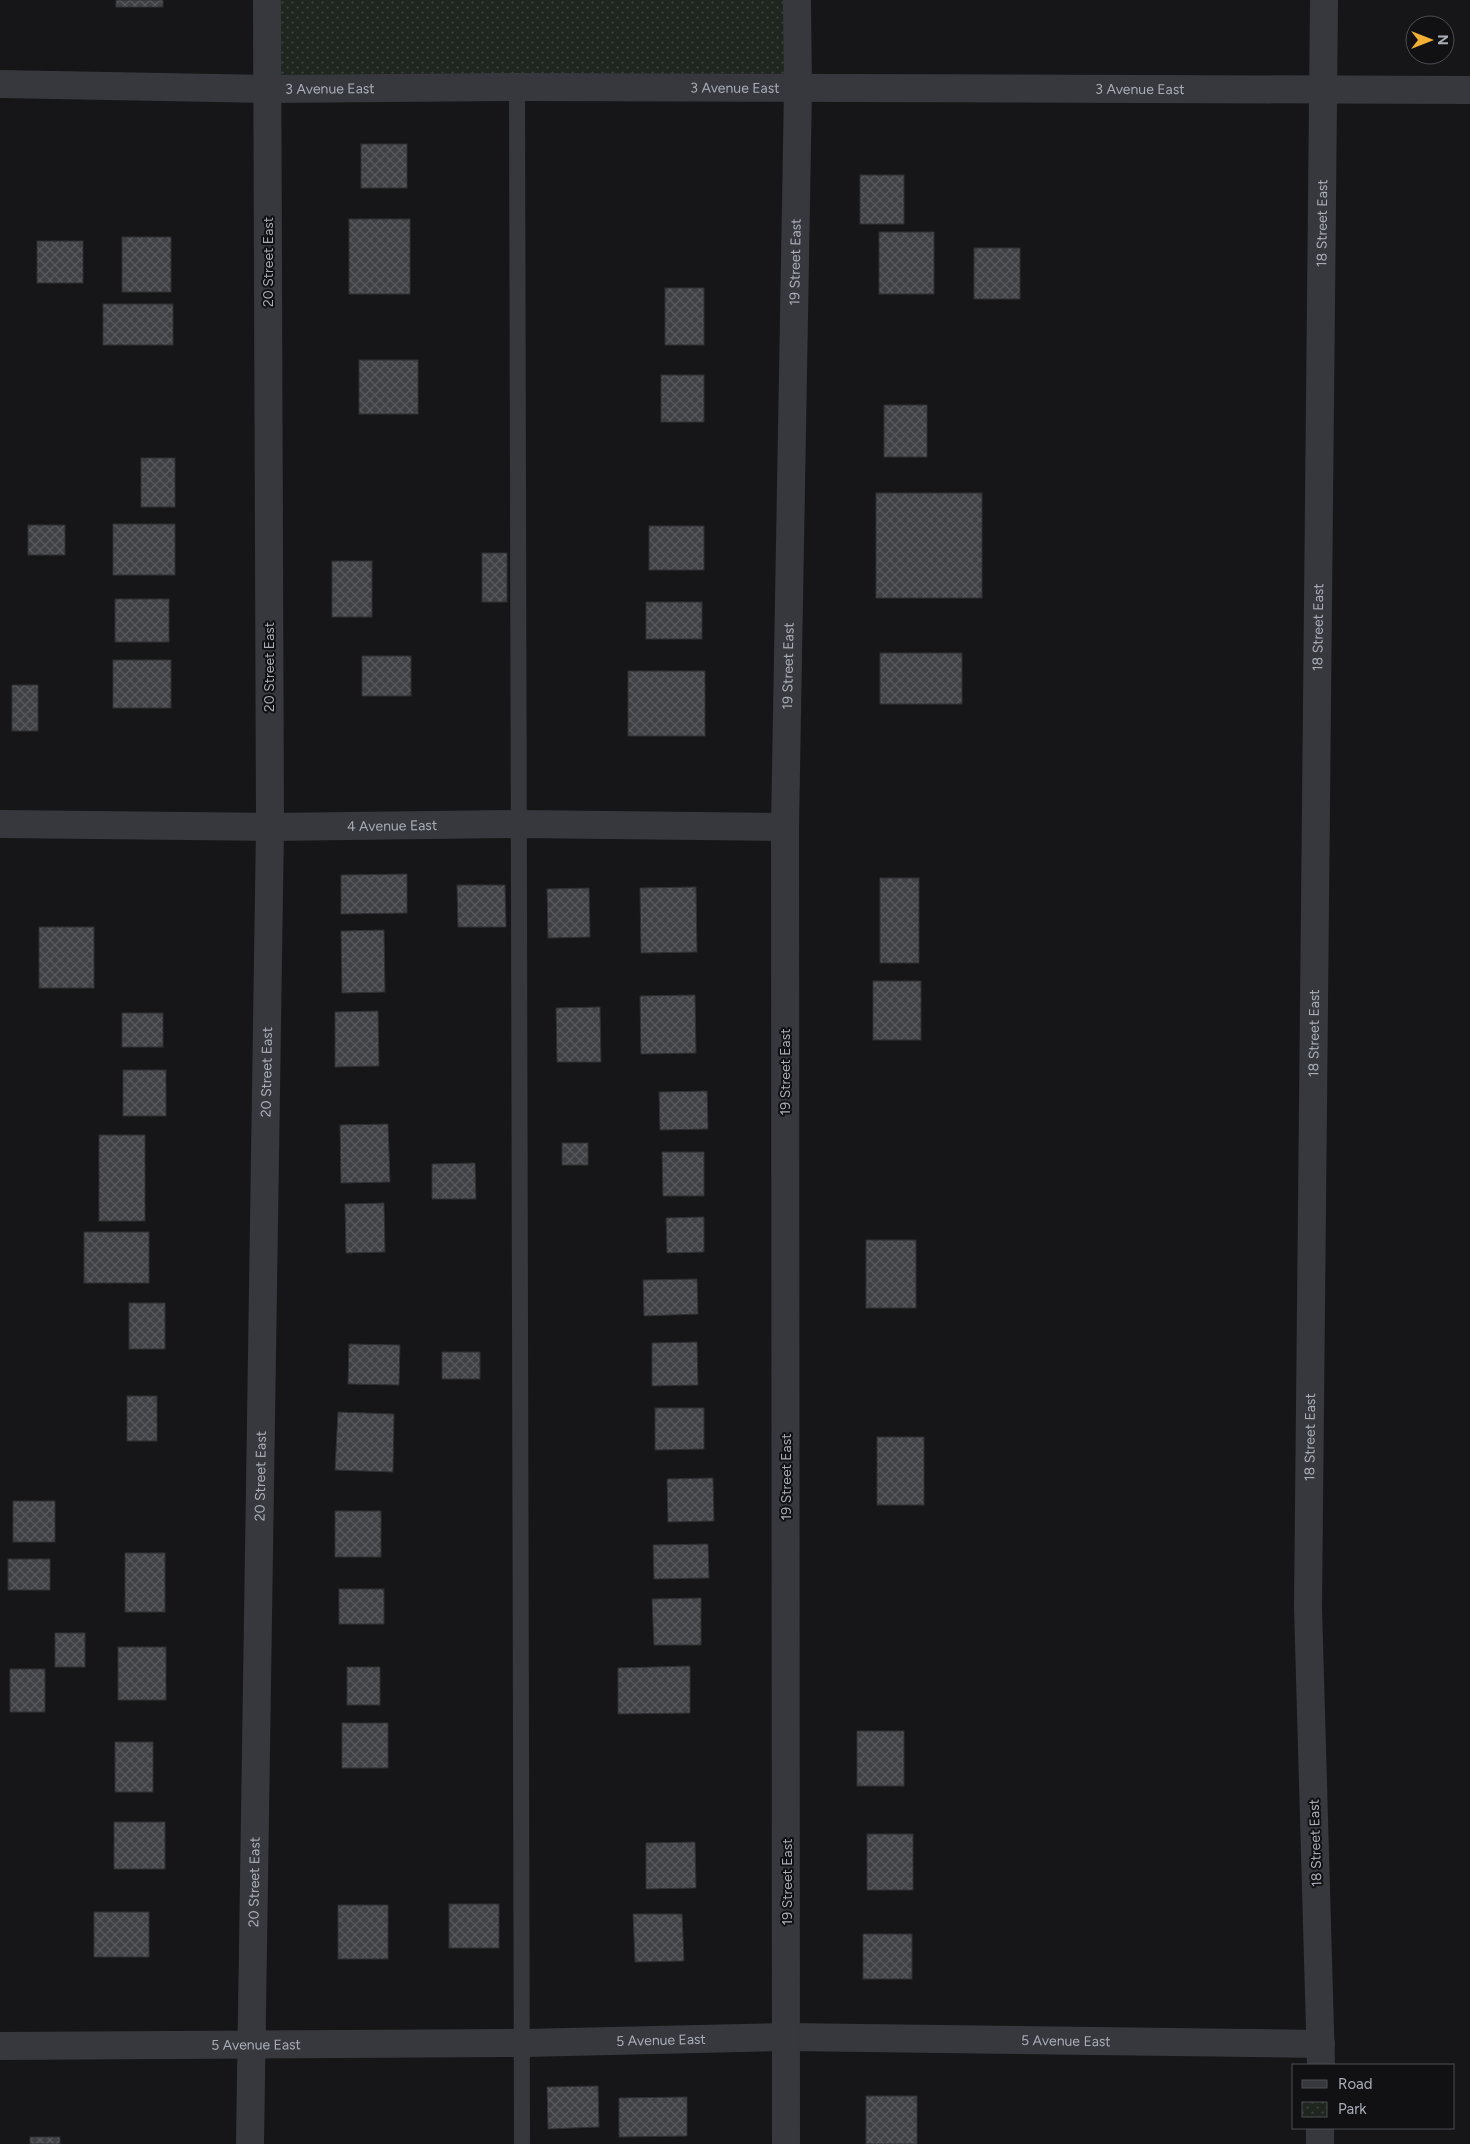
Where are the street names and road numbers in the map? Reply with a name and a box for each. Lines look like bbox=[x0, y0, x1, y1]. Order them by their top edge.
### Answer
street label: 3 Avenue East bbox=[285, 80, 375, 98]
street label: 3 Avenue East bbox=[690, 80, 780, 97]
street label: 3 Avenue East bbox=[1095, 81, 1185, 98]
street label: 18 Street East bbox=[1313, 179, 1331, 267]
street label: 20 Street East bbox=[260, 217, 277, 307]
street label: 19 Street East bbox=[786, 218, 805, 306]
street label: 18 Street East bbox=[1309, 583, 1327, 671]
street label: 20 Street East bbox=[261, 622, 278, 712]
street label: 19 Street East bbox=[779, 622, 798, 710]
street label: 4 Avenue East bbox=[347, 817, 437, 835]
street label: 18 Street East bbox=[1305, 989, 1323, 1077]
street label: 20 Street East bbox=[258, 1027, 276, 1117]
street label: 19 Street East bbox=[777, 1028, 794, 1116]
street label: 18 Street East bbox=[1301, 1393, 1319, 1481]
street label: 20 Street East bbox=[251, 1431, 270, 1521]
street label: 19 Street East bbox=[778, 1433, 795, 1521]
street label: 18 Street East bbox=[1305, 1799, 1326, 1887]
street label: 20 Street East bbox=[245, 1837, 264, 1927]
street label: 19 Street East bbox=[779, 1838, 796, 1926]
street label: 5 Avenue East bbox=[616, 2031, 706, 2050]
street label: 5 Avenue East bbox=[1021, 2032, 1111, 2050]
street label: 5 Avenue East bbox=[211, 2036, 301, 2054]

